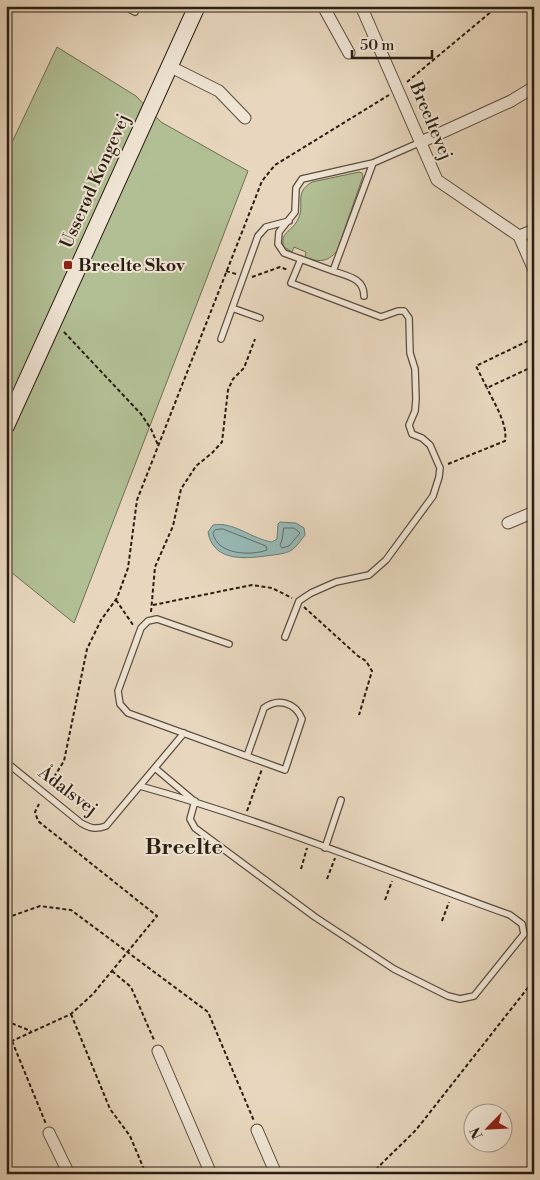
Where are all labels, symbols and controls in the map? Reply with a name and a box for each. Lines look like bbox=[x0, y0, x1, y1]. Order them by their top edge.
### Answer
scale bar bbox=[352, 28, 432, 60]
text: 50 m bbox=[360, 36, 394, 55]
street label: Breeltevej bbox=[404, 78, 458, 164]
street label: Usserød Kongevej bbox=[55, 110, 135, 252]
place label: Breelte Skov bbox=[78, 254, 186, 277]
marker: Breelte Skov bbox=[62, 259, 74, 271]
street label: Ådalsvej bbox=[33, 761, 102, 821]
district label: Breelte bbox=[145, 834, 223, 861]
north arrow bbox=[462, 1102, 512, 1152]
text: N bbox=[467, 1124, 488, 1142]

